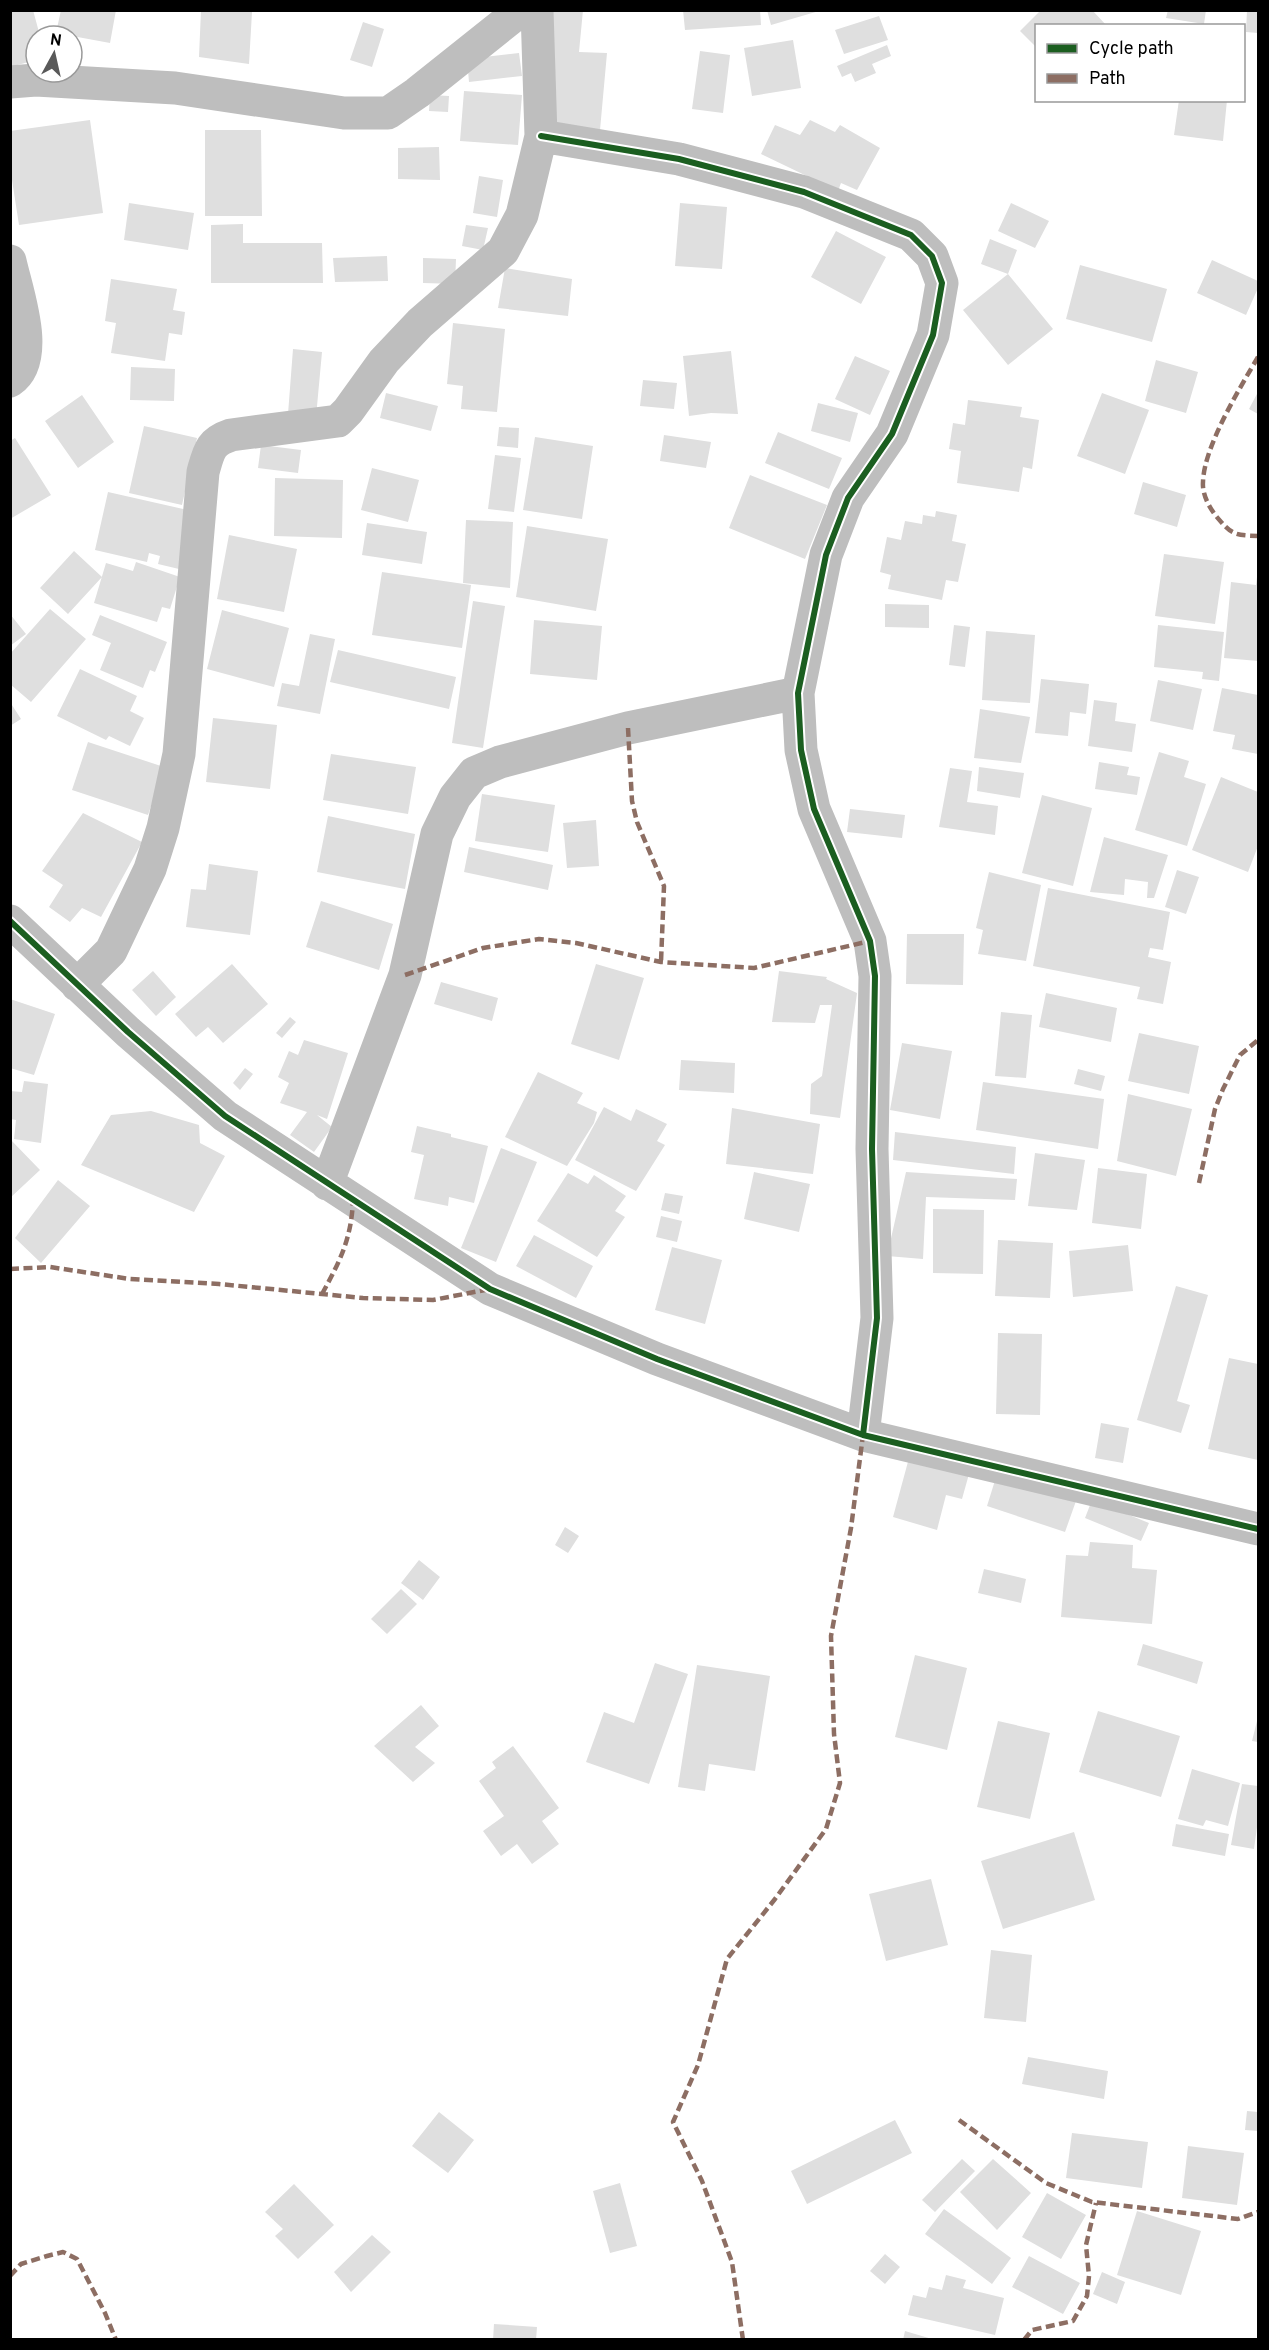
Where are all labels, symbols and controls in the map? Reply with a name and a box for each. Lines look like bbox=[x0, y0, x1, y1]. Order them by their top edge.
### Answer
north arrow bbox=[24, 24, 84, 84]
legend bbox=[1035, 24, 1245, 102]
text: N bbox=[49, 30, 63, 52]
text: Cycle path bbox=[1089, 38, 1174, 61]
text: Path bbox=[1089, 68, 1126, 91]

